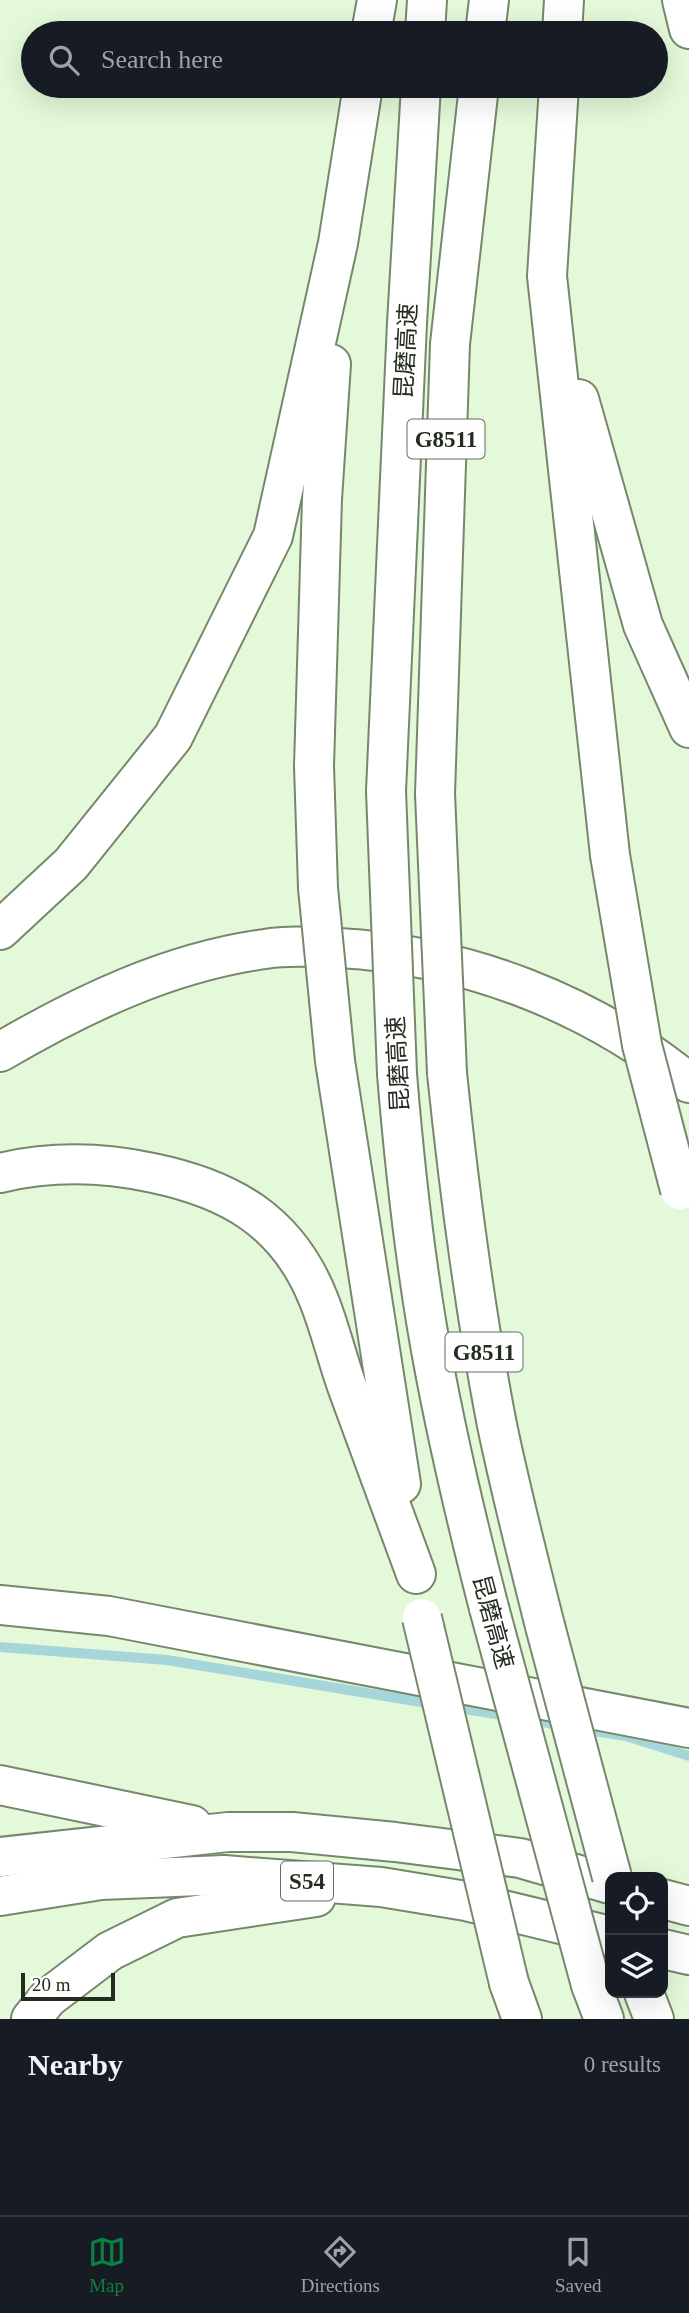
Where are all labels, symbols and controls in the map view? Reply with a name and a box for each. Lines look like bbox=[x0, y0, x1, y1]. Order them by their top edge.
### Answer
search box bbox=[21, 21, 668, 98]
icon: search bbox=[45, 41, 83, 79]
text: Search here bbox=[101, 45, 223, 74]
street label: 昆磨高速 bbox=[391, 302, 421, 400]
road number: G8511 bbox=[408, 420, 485, 458]
street label: 昆磨高速 bbox=[383, 1015, 413, 1113]
road number: G8511 bbox=[446, 1332, 522, 1372]
street label: 昆磨高速 bbox=[468, 1572, 518, 1672]
road number: S54 bbox=[281, 1862, 333, 1900]
map controls bbox=[605, 1872, 668, 1998]
button: locate bbox=[605, 1872, 668, 1935]
button: layers bbox=[605, 1935, 668, 1998]
scale bar bbox=[21, 1970, 116, 2002]
text: 20 m bbox=[32, 1974, 71, 1995]
text: Nearby bbox=[28, 2048, 123, 2081]
text: 0 results bbox=[584, 2052, 661, 2077]
tab: Map bbox=[88, 2233, 126, 2297]
tab: Directions bbox=[301, 2233, 380, 2297]
tab: Saved bbox=[555, 2233, 601, 2297]

